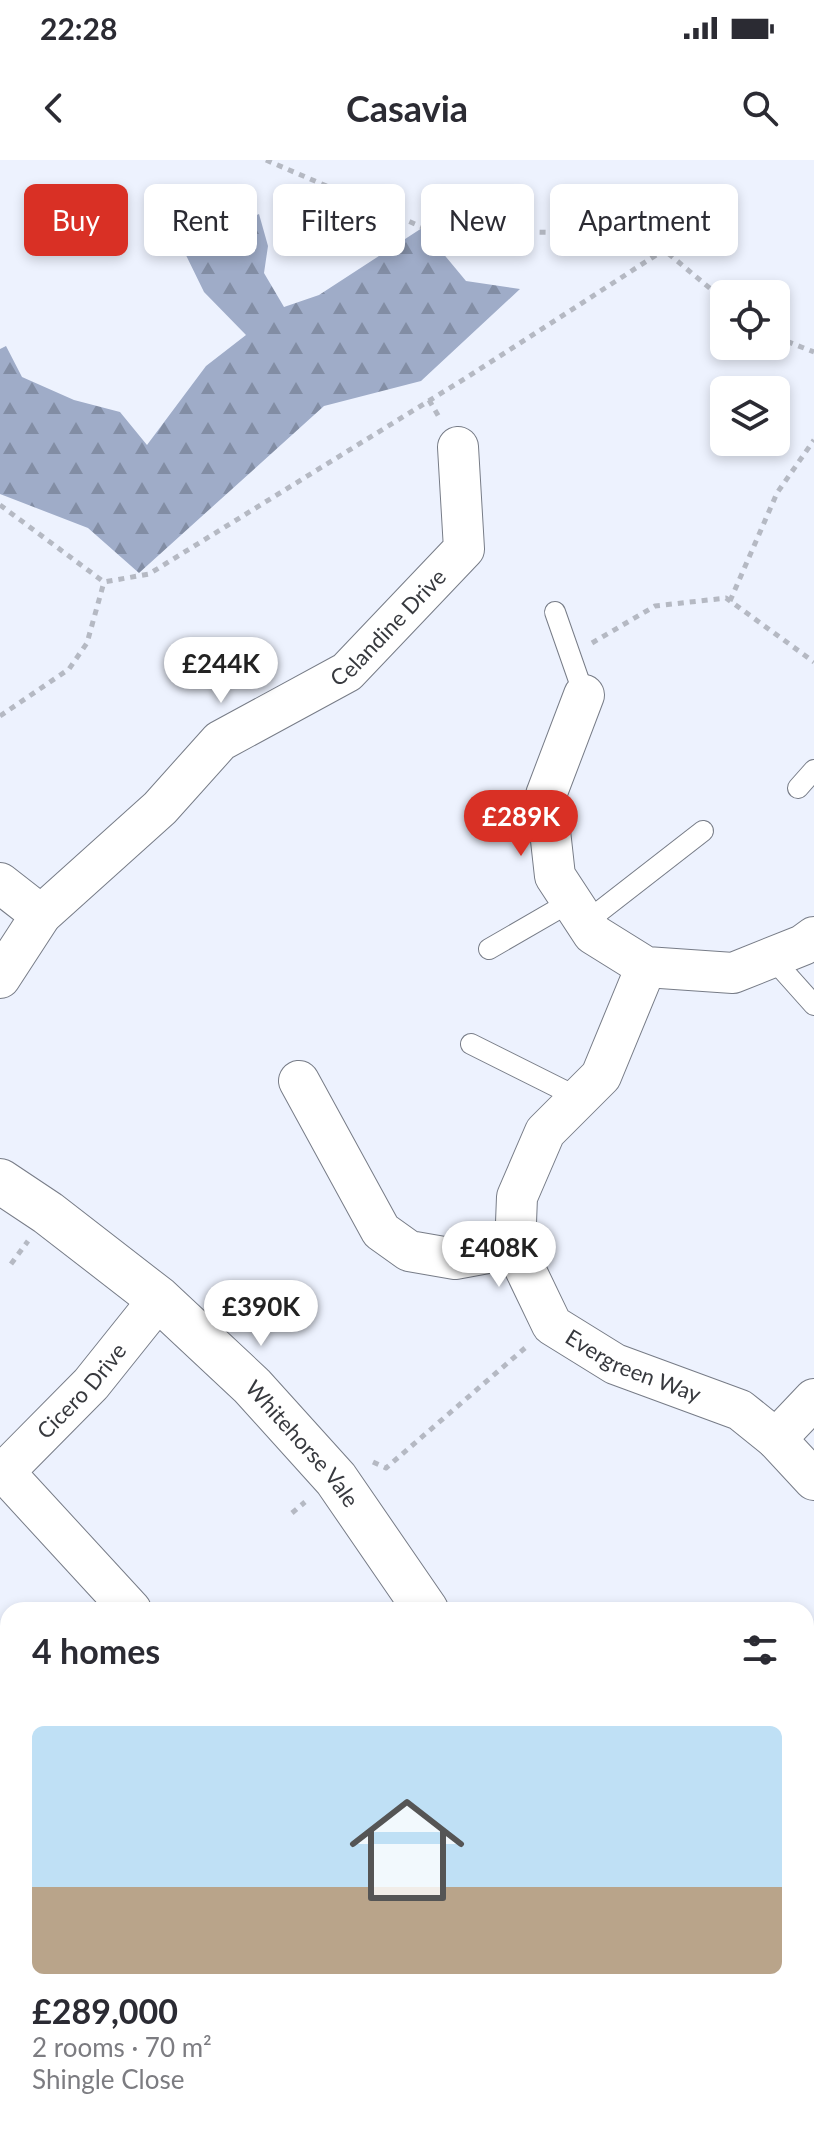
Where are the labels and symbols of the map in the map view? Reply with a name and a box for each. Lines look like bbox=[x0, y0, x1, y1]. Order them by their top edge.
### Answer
street label: Celandine Drive bbox=[326, 563, 451, 691]
pin: £244K bbox=[165, 637, 277, 705]
pin: £289K bbox=[465, 790, 577, 858]
pin: £408K bbox=[443, 1221, 555, 1289]
pin: £390K bbox=[205, 1280, 317, 1348]
street label: Evergreen Way bbox=[561, 1323, 705, 1408]
street label: Cicero Drive bbox=[31, 1337, 132, 1444]
street label: Whitehorse Vale bbox=[240, 1374, 365, 1512]

